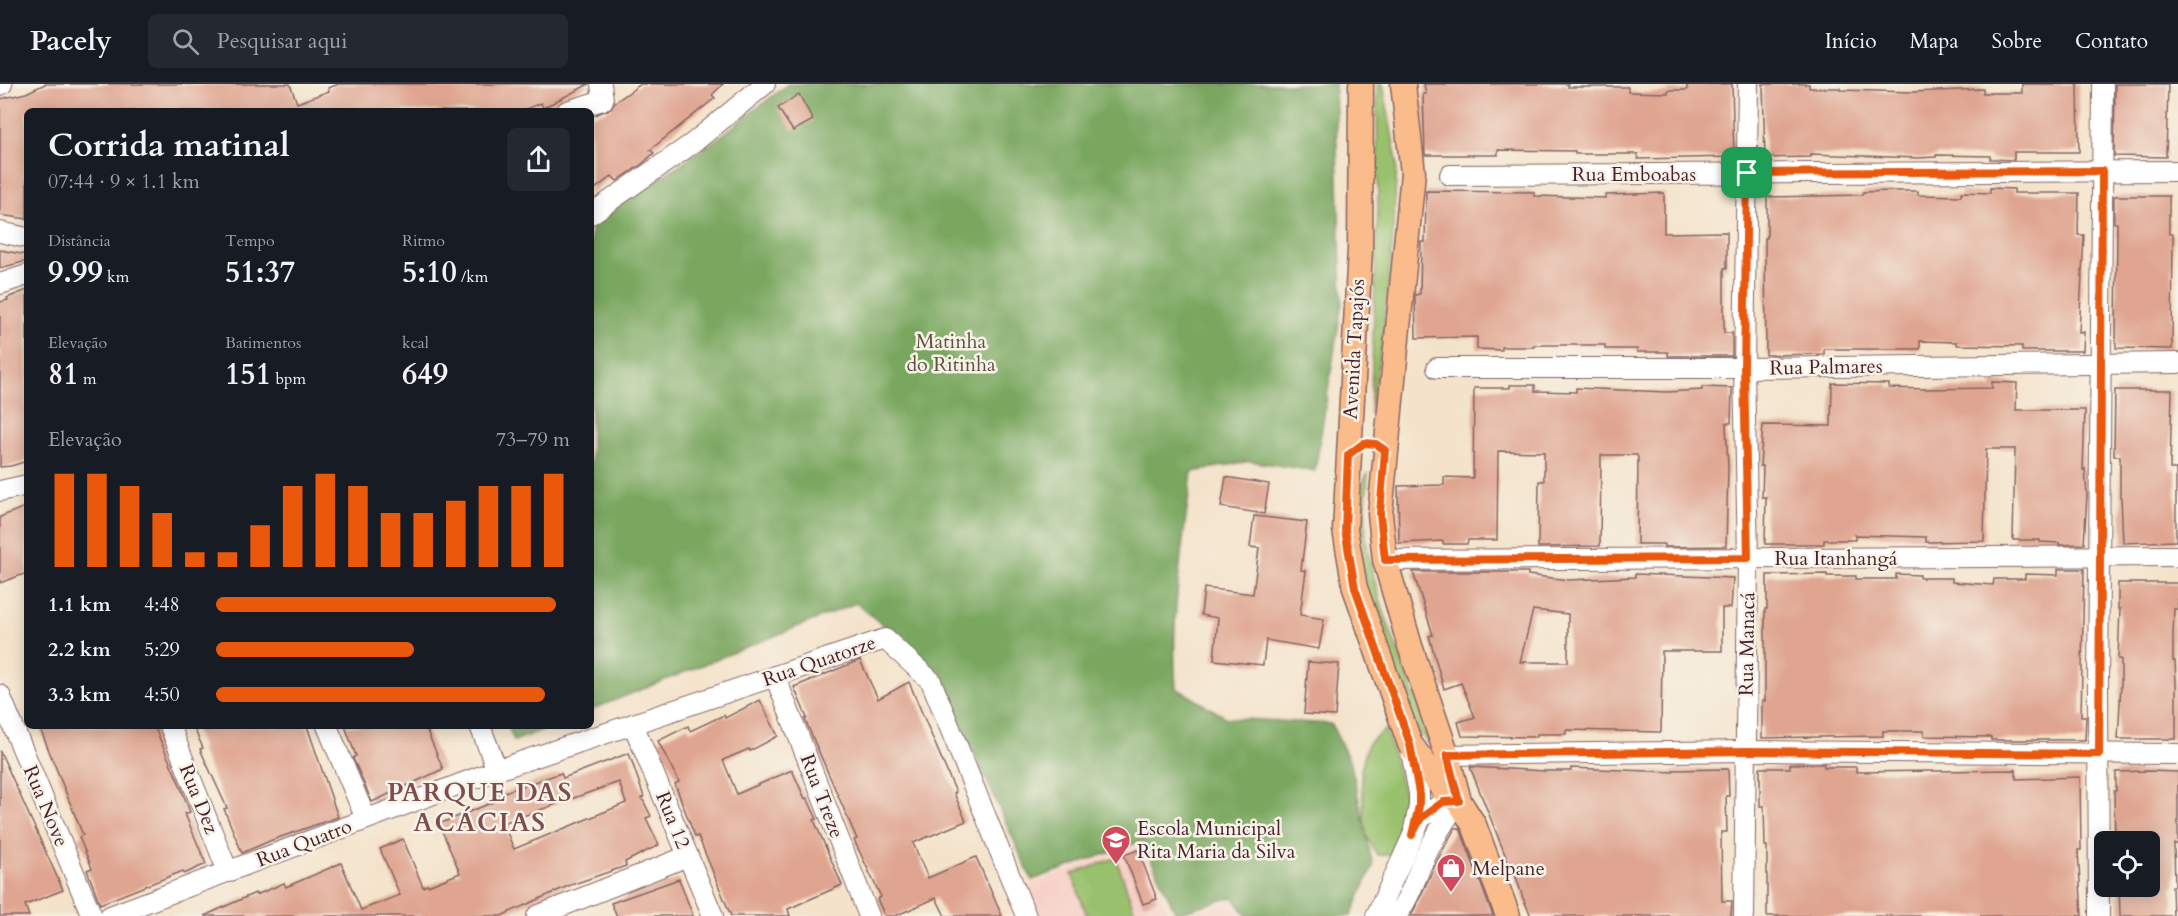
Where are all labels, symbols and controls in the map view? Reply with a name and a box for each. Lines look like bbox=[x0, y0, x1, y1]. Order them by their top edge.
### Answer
search box bbox=[148, 14, 568, 68]
text: Pacely bbox=[30, 22, 112, 60]
icon: search bbox=[169, 25, 202, 58]
text: Pesquisar aqui bbox=[217, 26, 347, 56]
text: Início bbox=[1825, 27, 1877, 56]
text: Mapa bbox=[1910, 27, 1959, 56]
text: Sobre bbox=[1992, 27, 2042, 56]
text: Contato bbox=[2075, 27, 2148, 56]
text: Corrida matinal bbox=[48, 123, 290, 168]
button: share bbox=[507, 128, 570, 191]
pin bbox=[1721, 147, 1772, 198]
icon: arrive bbox=[1730, 156, 1763, 189]
street label: Rua Emboabas bbox=[1572, 161, 1696, 188]
text: 07:44 · 9 × 1.1 km bbox=[48, 168, 200, 195]
text: Distância bbox=[48, 230, 111, 252]
text: Tempo bbox=[225, 230, 275, 252]
text: Ritmo bbox=[402, 230, 445, 252]
text: 9.99 bbox=[48, 252, 103, 293]
text: 51:37 bbox=[225, 252, 295, 293]
text: 5:10 bbox=[402, 252, 457, 293]
text: km bbox=[103, 266, 129, 288]
text: /km bbox=[457, 266, 488, 288]
street label: Avenida Tapajós bbox=[1337, 278, 1371, 420]
park label: Matinha do Ritinha bbox=[906, 328, 996, 378]
text: Elevação bbox=[48, 332, 107, 354]
text: Batimentos bbox=[225, 332, 301, 354]
text: kcal bbox=[402, 332, 429, 354]
street label: Rua Palmares bbox=[1769, 353, 1883, 381]
text: 81 bbox=[48, 354, 79, 395]
text: 151 bbox=[225, 354, 271, 395]
text: 649 bbox=[402, 354, 448, 395]
text: m bbox=[79, 368, 97, 390]
text: bpm bbox=[271, 368, 306, 390]
text: Elevação bbox=[48, 426, 122, 453]
text: 73–79 m bbox=[496, 426, 570, 453]
street label: Rua Itanhangá bbox=[1775, 545, 1898, 572]
text: 1.1 km bbox=[48, 591, 111, 618]
text: 4:48 bbox=[144, 591, 180, 618]
street label: Rua Manacá bbox=[1733, 591, 1761, 696]
street label: Rua Quatorze bbox=[759, 629, 879, 693]
text: 2.2 km bbox=[48, 636, 111, 663]
text: 5:29 bbox=[144, 636, 180, 663]
text: 3.3 km bbox=[48, 681, 111, 708]
text: 4:50 bbox=[144, 681, 180, 708]
street label: Rua Treze bbox=[794, 750, 850, 842]
street label: Rua Dez bbox=[173, 760, 225, 838]
street label: Rua Nove bbox=[17, 761, 75, 851]
district label: PARQUE DAS ACÁCIAS bbox=[387, 775, 573, 840]
street label: Rua 12 bbox=[649, 787, 697, 853]
street label: Rua Quatro bbox=[252, 812, 356, 874]
place label: Escola Municipal Rita Maria da Silva bbox=[1137, 815, 1296, 865]
school or university icon: Escola Municipal Rita Maria da Silva bbox=[1100, 824, 1132, 866]
map controls bbox=[2094, 831, 2160, 897]
button: locate bbox=[2094, 831, 2160, 897]
shop icon: Melpane bbox=[1435, 852, 1467, 894]
place label: Melpane bbox=[1472, 855, 1545, 882]

